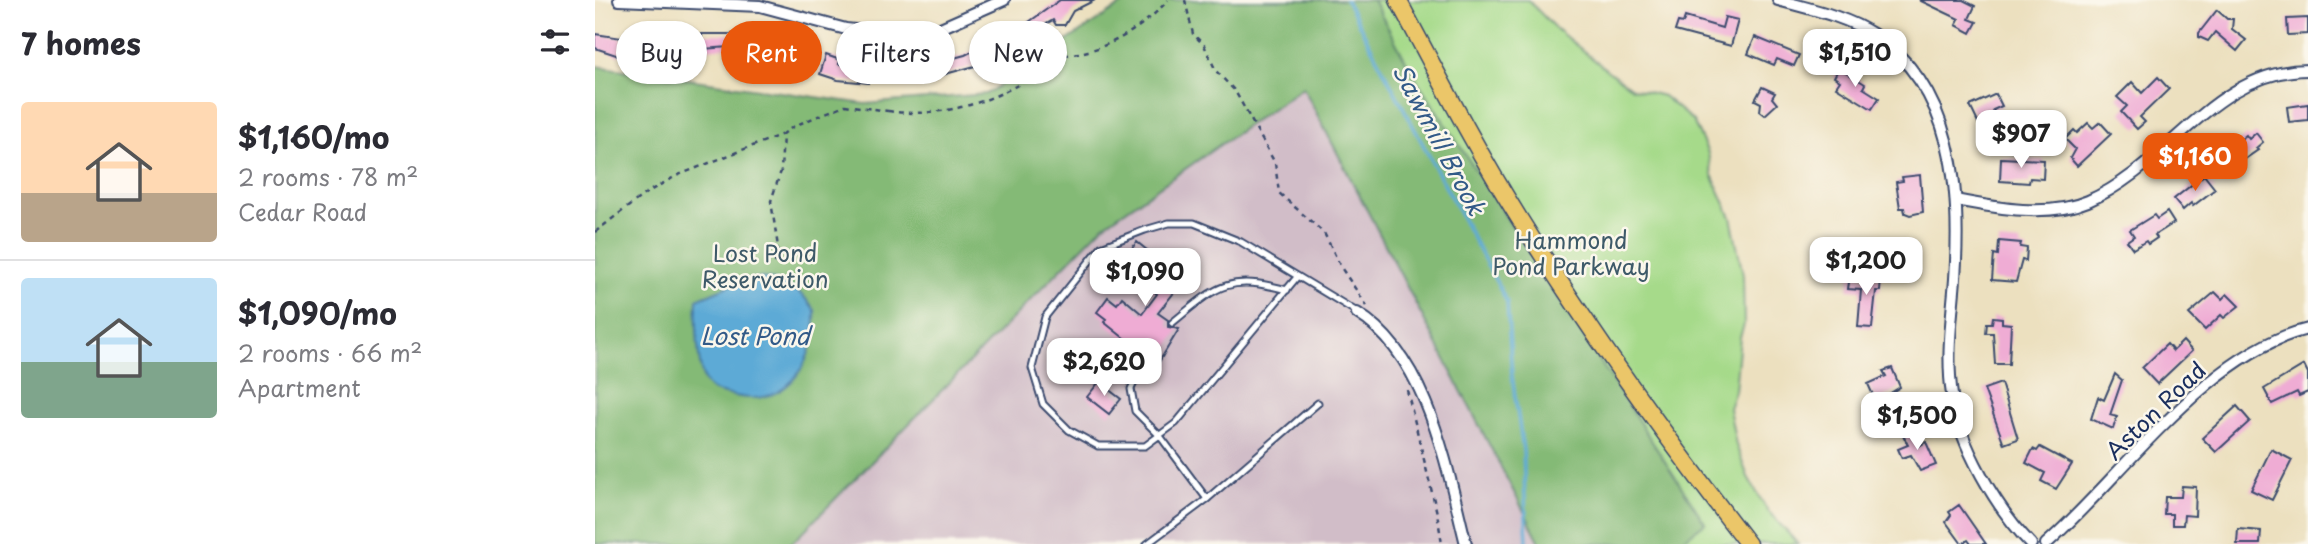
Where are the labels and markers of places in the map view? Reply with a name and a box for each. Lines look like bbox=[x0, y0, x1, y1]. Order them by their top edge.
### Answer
pin: $1,510 bbox=[1798, 29, 1912, 89]
pin: $907 bbox=[1980, 110, 2062, 170]
pin: $1,160 bbox=[2138, 134, 2252, 193]
pin: $1,200 bbox=[1809, 238, 1923, 297]
pin: $1,090 bbox=[1088, 248, 1202, 308]
pin: $2,620 bbox=[1047, 338, 1161, 398]
pin: $1,500 bbox=[1860, 392, 1974, 452]

